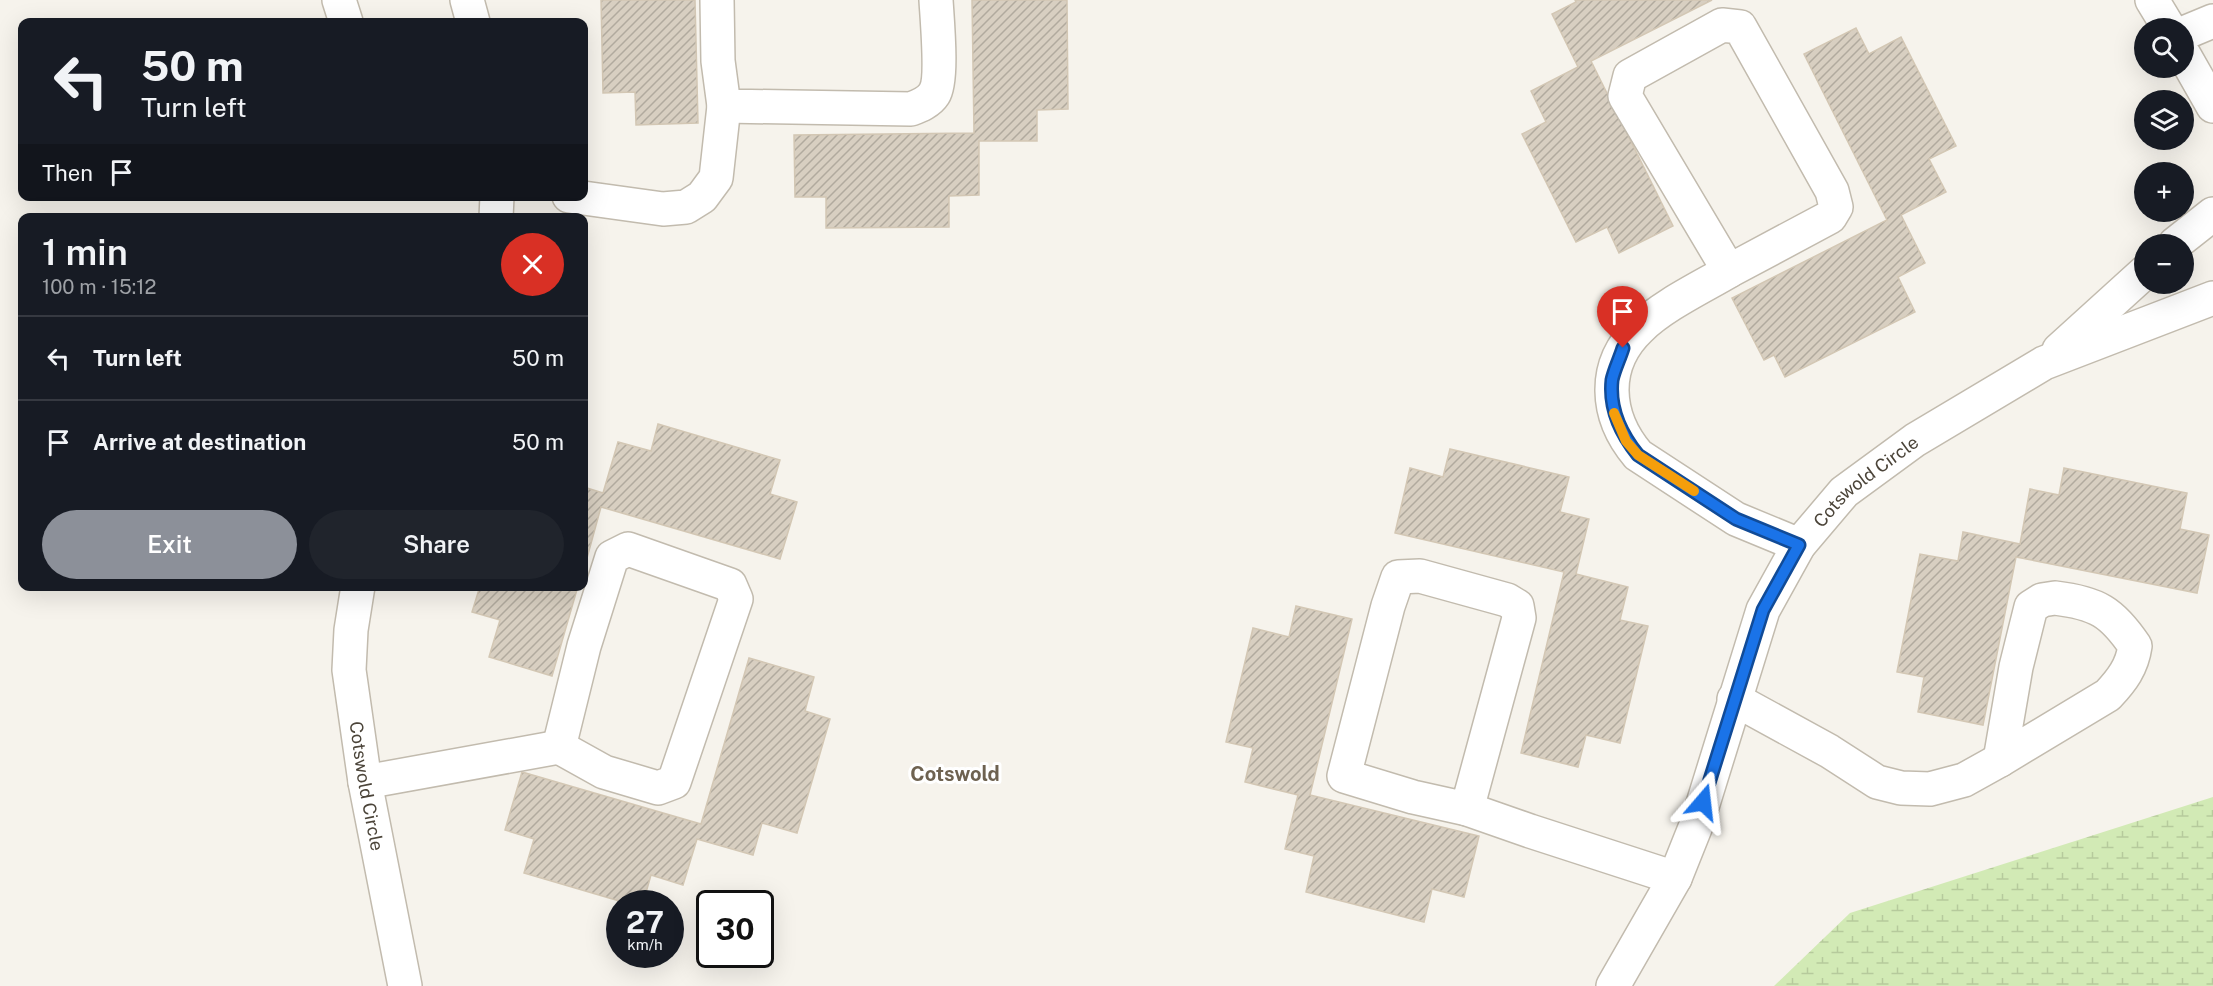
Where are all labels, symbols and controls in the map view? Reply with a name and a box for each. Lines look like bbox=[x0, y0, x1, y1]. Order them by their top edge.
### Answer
map controls bbox=[2134, 18, 2194, 294]
button: search bbox=[2134, 18, 2194, 78]
text: 50 m bbox=[141, 41, 244, 90]
icon: left bbox=[42, 42, 120, 120]
button: layers bbox=[2134, 90, 2194, 150]
text: Turn left bbox=[141, 91, 247, 123]
icon: arrive bbox=[105, 156, 138, 189]
text: Then bbox=[42, 160, 93, 186]
button: + bbox=[2134, 162, 2194, 222]
text: 1 min bbox=[42, 231, 128, 273]
button: close bbox=[501, 233, 564, 296]
button: − bbox=[2134, 234, 2194, 294]
text: 100 m · 15:12 bbox=[42, 275, 156, 299]
pin bbox=[1597, 286, 1648, 348]
icon: arrive bbox=[1606, 295, 1639, 328]
icon: left bbox=[42, 342, 75, 375]
text: Turn left bbox=[93, 345, 182, 371]
text: 50 m bbox=[512, 345, 564, 371]
icon: arrive bbox=[42, 426, 75, 459]
text: Arrive at destination bbox=[93, 429, 306, 455]
text: 50 m bbox=[512, 429, 564, 455]
street label: Cotswold Circle bbox=[1809, 431, 1922, 531]
button: Exit bbox=[42, 510, 297, 579]
button: Share bbox=[309, 510, 564, 579]
street label: Cotswold Circle bbox=[346, 720, 389, 853]
district label: Cotswold bbox=[910, 762, 1000, 786]
position arrow bbox=[1671, 770, 1735, 834]
speed limit sign: 30 bbox=[696, 890, 774, 968]
text: 27 bbox=[626, 904, 664, 940]
text: km/h bbox=[627, 936, 663, 953]

